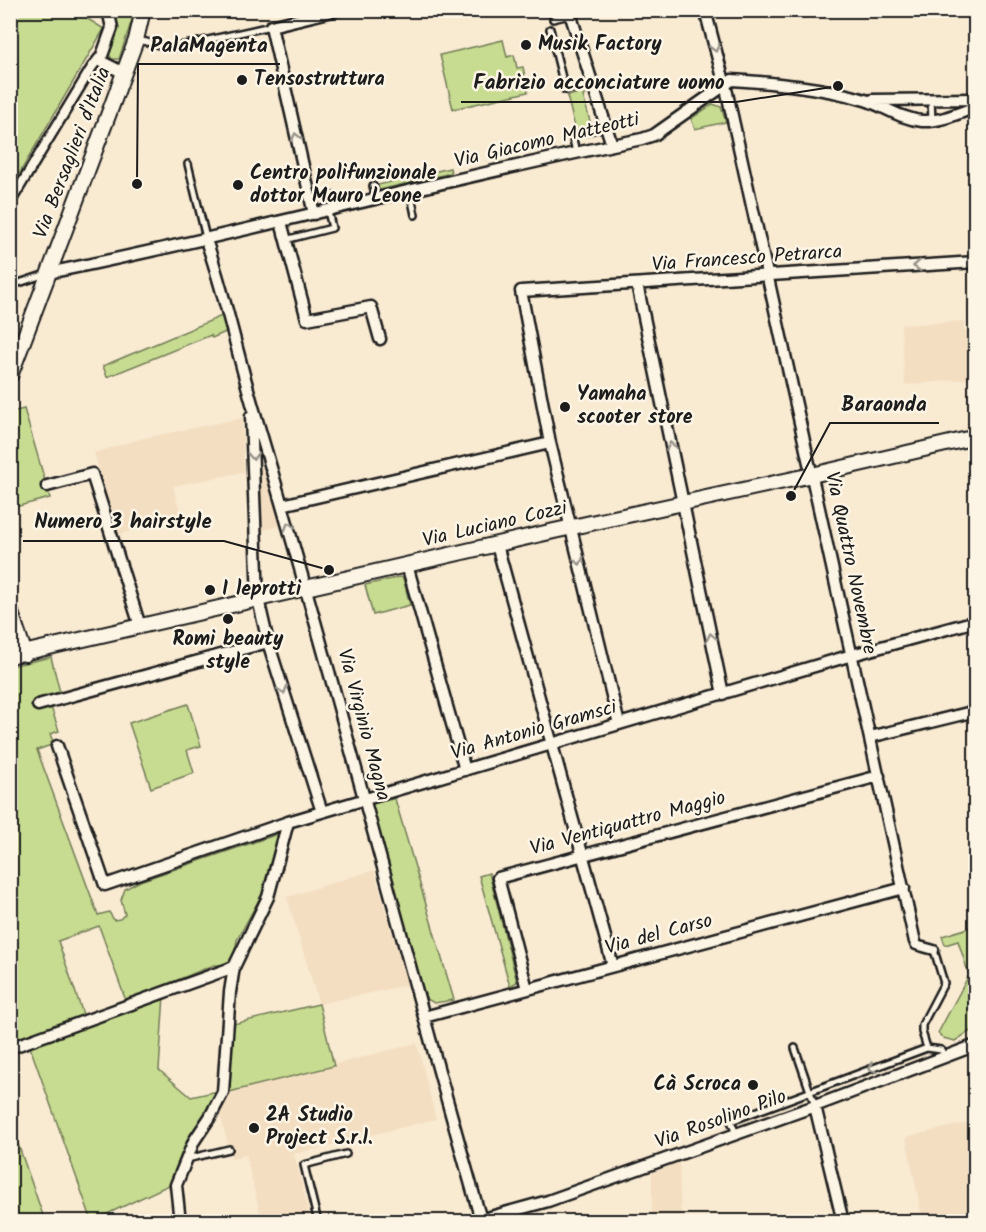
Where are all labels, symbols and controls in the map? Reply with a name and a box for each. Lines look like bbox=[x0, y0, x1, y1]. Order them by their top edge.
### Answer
callout: PalaMagenta bbox=[138, 25, 280, 64]
place label: Musik Factory bbox=[538, 29, 662, 61]
text: PalaMagenta bbox=[150, 30, 268, 63]
marker: Musik Factory bbox=[519, 38, 533, 52]
one-way arrow bbox=[708, 43, 721, 53]
street label: Via Bersaglieri d'Italia bbox=[25, 62, 121, 244]
callout: Fabrizio acconciature uomo bbox=[461, 63, 736, 102]
place label: Tensostruttura bbox=[254, 64, 385, 96]
text: Fabrizio acconciature uomo bbox=[473, 67, 725, 100]
marker: Tensostruttura bbox=[235, 73, 249, 87]
street label: Via Giacomo Matteotti bbox=[451, 104, 644, 178]
one-way arrow bbox=[291, 132, 304, 142]
place label: Centro polifunzionale dottor Mauro Leone bbox=[250, 158, 437, 213]
marker: Centro polifunzionale dottor Mauro Leone bbox=[231, 178, 245, 192]
street label: Via Francesco Petrarca bbox=[651, 236, 843, 282]
one-way arrow bbox=[913, 259, 922, 272]
place label: Yamaha scooter store bbox=[577, 379, 693, 434]
callout: Baraonda bbox=[830, 384, 939, 423]
text: Baraonda bbox=[841, 389, 927, 422]
marker: Yamaha scooter store bbox=[558, 400, 572, 414]
one-way arrow bbox=[666, 441, 679, 451]
one-way arrow bbox=[246, 452, 259, 461]
street label: Via Quattro Novembre bbox=[815, 469, 885, 657]
street label: Via Luciano Cozzi bbox=[420, 493, 572, 557]
callout: Numero 3 hairstyle bbox=[23, 502, 224, 541]
text: Numero 3 hairstyle bbox=[34, 506, 212, 539]
one-way arrow bbox=[284, 521, 296, 532]
one-way arrow bbox=[571, 556, 584, 566]
place label: I leprotti bbox=[222, 574, 302, 606]
marker: I leprotti bbox=[203, 583, 217, 597]
marker: Romi beauty style bbox=[221, 612, 235, 626]
place label: Romi beauty style bbox=[173, 624, 284, 679]
one-way arrow bbox=[705, 632, 718, 642]
street label: Via Virginio Magna bbox=[327, 645, 399, 805]
one-way arrow bbox=[276, 684, 288, 695]
street label: Via Antonio Gramsci bbox=[447, 692, 622, 770]
street label: Via Ventiquattro Maggio bbox=[527, 783, 729, 865]
street label: Via del Carso bbox=[602, 905, 716, 965]
one-way arrow bbox=[868, 1061, 879, 1073]
place label: Cà Scroca bbox=[653, 1069, 741, 1101]
marker: Cà Scroca bbox=[746, 1078, 760, 1092]
street label: Via Rosolino Pilo bbox=[651, 1081, 791, 1159]
place label: 2A Studio Project S.r.l. bbox=[266, 1100, 373, 1155]
marker: 2A Studio Project S.r.l. bbox=[247, 1121, 261, 1135]

